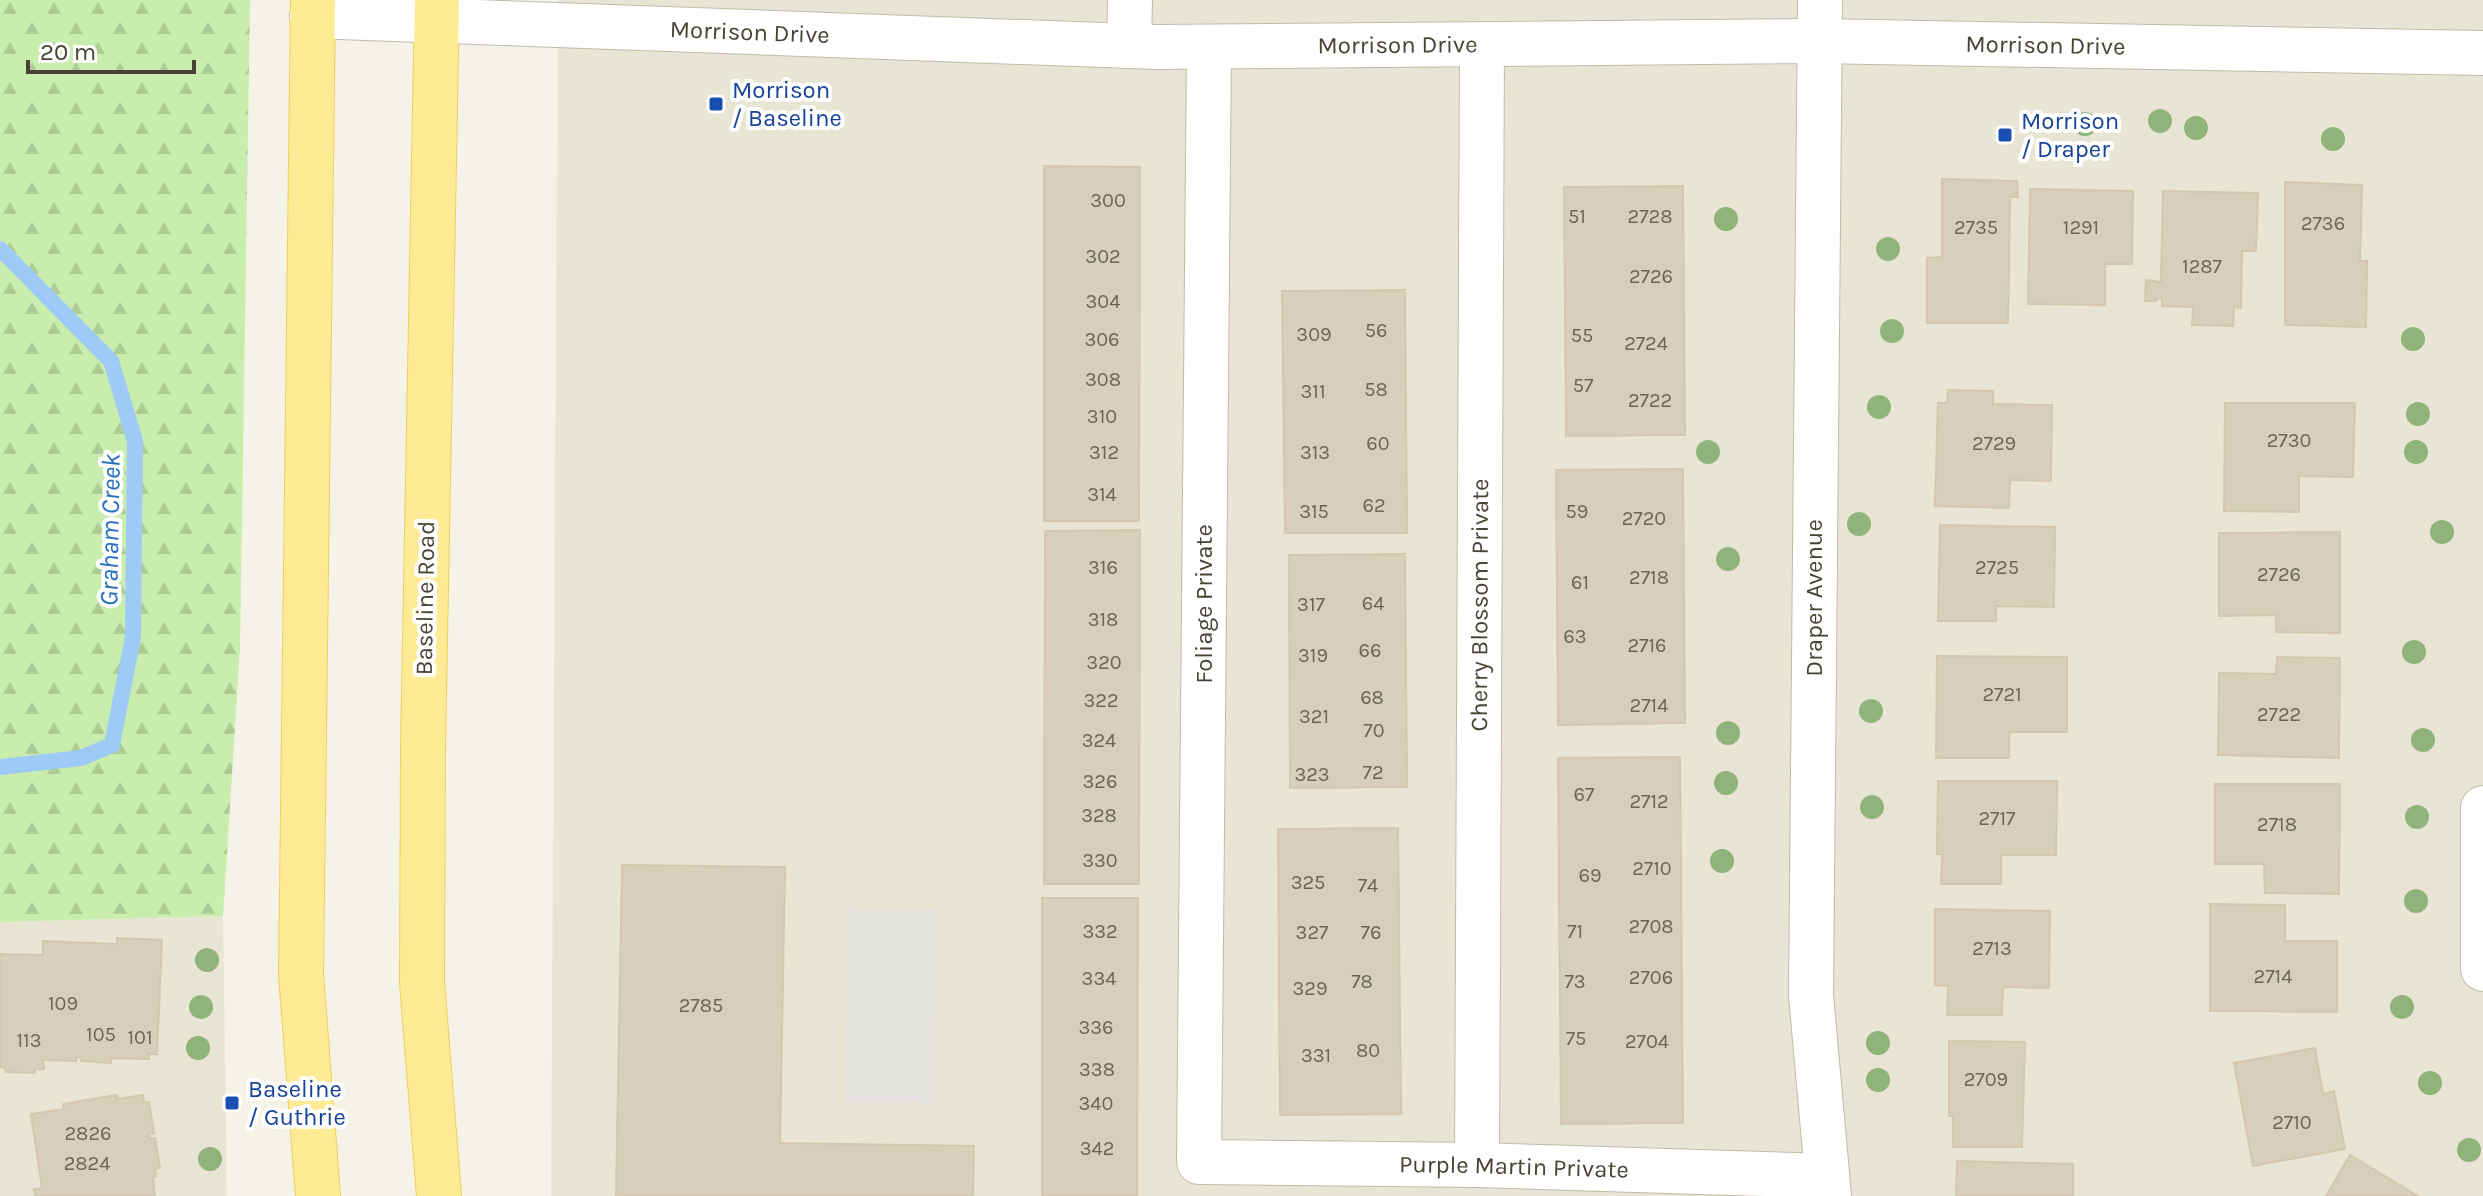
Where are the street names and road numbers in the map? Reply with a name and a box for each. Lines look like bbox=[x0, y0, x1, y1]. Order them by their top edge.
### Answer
street label: Morrison Drive bbox=[669, 15, 830, 49]
street label: Morrison Drive bbox=[1317, 30, 1478, 60]
street label: Morrison Drive bbox=[1965, 30, 2126, 61]
street label: Cherry Blossom Private bbox=[1465, 478, 1494, 732]
street label: Draper Avenue bbox=[1800, 519, 1828, 677]
street label: Baseline Road bbox=[410, 520, 440, 676]
street label: Foliage Private bbox=[1190, 524, 1218, 684]
street label: Purple Martin Private bbox=[1399, 1150, 1629, 1184]

